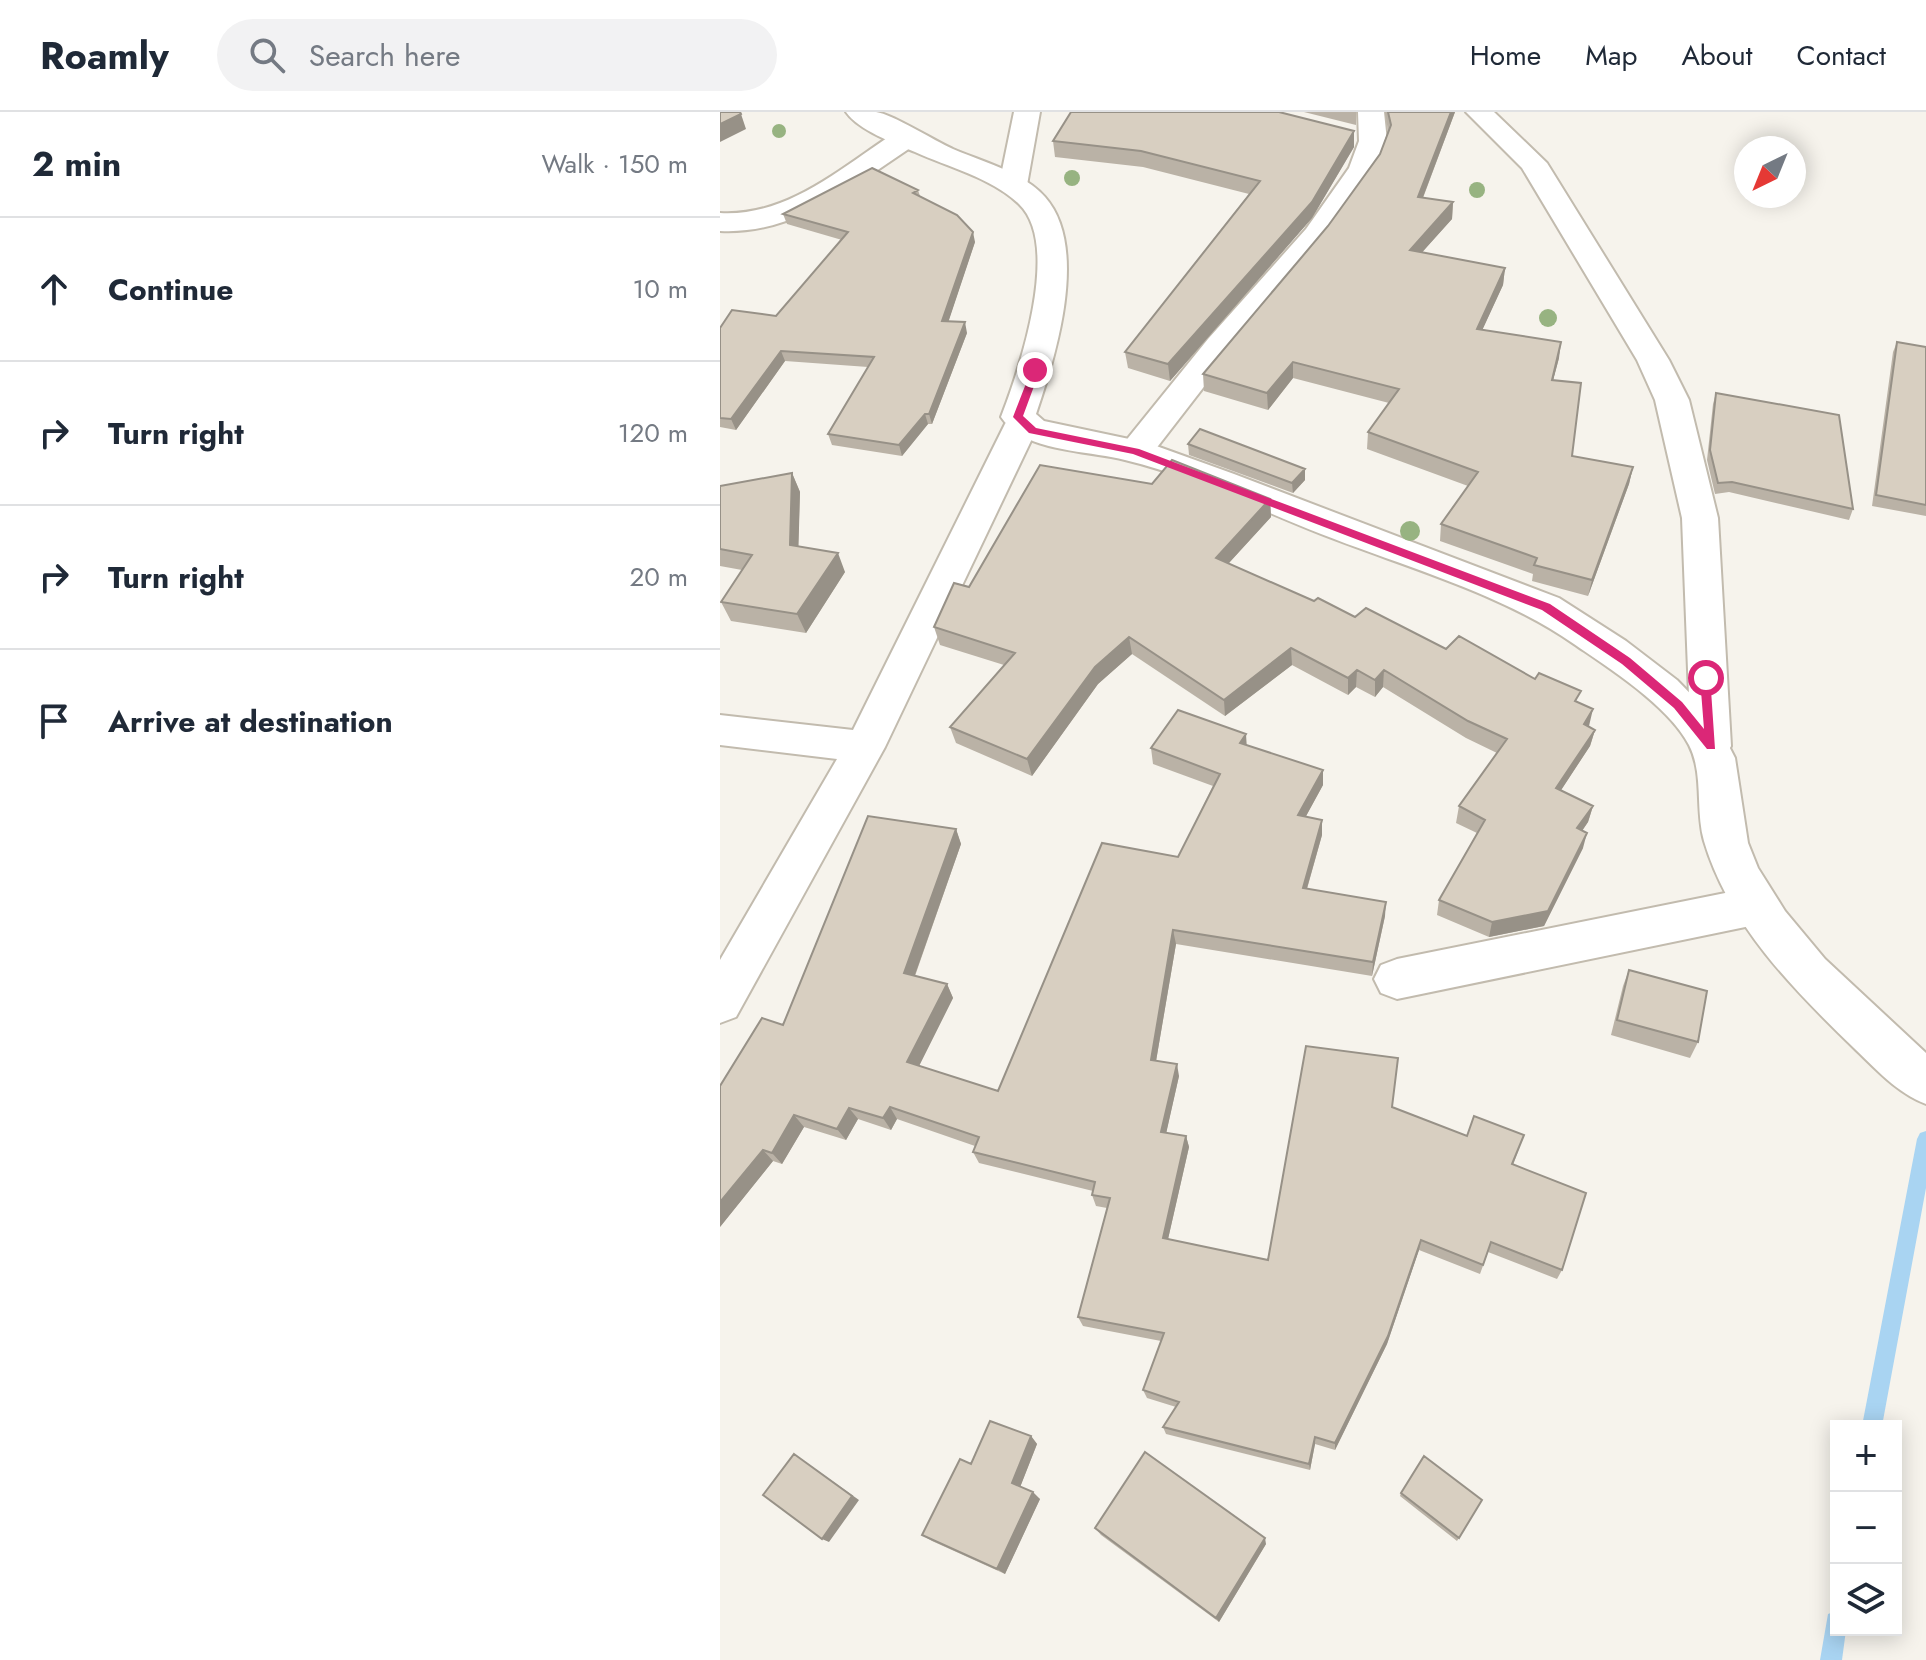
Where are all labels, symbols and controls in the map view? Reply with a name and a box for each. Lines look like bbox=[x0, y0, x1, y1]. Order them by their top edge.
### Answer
search box bbox=[217, 19, 777, 91]
text: Roamly bbox=[40, 28, 169, 83]
icon: search bbox=[245, 33, 289, 77]
text: Search here bbox=[309, 34, 460, 77]
text: Home bbox=[1470, 35, 1541, 76]
text: Map bbox=[1585, 35, 1637, 76]
text: About bbox=[1681, 35, 1753, 76]
text: Contact bbox=[1797, 35, 1886, 76]
north arrow bbox=[1734, 136, 1806, 208]
text: 2 min bbox=[32, 140, 121, 189]
text: Walk · 150 m bbox=[541, 145, 688, 183]
icon: ahead bbox=[32, 267, 76, 311]
text: Continue bbox=[108, 268, 234, 311]
text: 10 m bbox=[633, 270, 688, 308]
route end bbox=[1017, 352, 1053, 388]
icon: right bbox=[32, 411, 76, 455]
text: Turn right bbox=[108, 412, 244, 455]
text: 120 m bbox=[618, 414, 688, 452]
icon: right bbox=[32, 555, 76, 599]
text: Turn right bbox=[108, 556, 244, 599]
text: 20 m bbox=[630, 558, 688, 596]
route start bbox=[1688, 660, 1724, 696]
icon: arrive bbox=[32, 699, 76, 743]
text: Arrive at destination bbox=[108, 700, 393, 743]
map controls bbox=[1830, 1420, 1902, 1636]
button: + bbox=[1830, 1420, 1902, 1492]
button: − bbox=[1830, 1492, 1902, 1564]
button: layers bbox=[1830, 1564, 1902, 1636]

